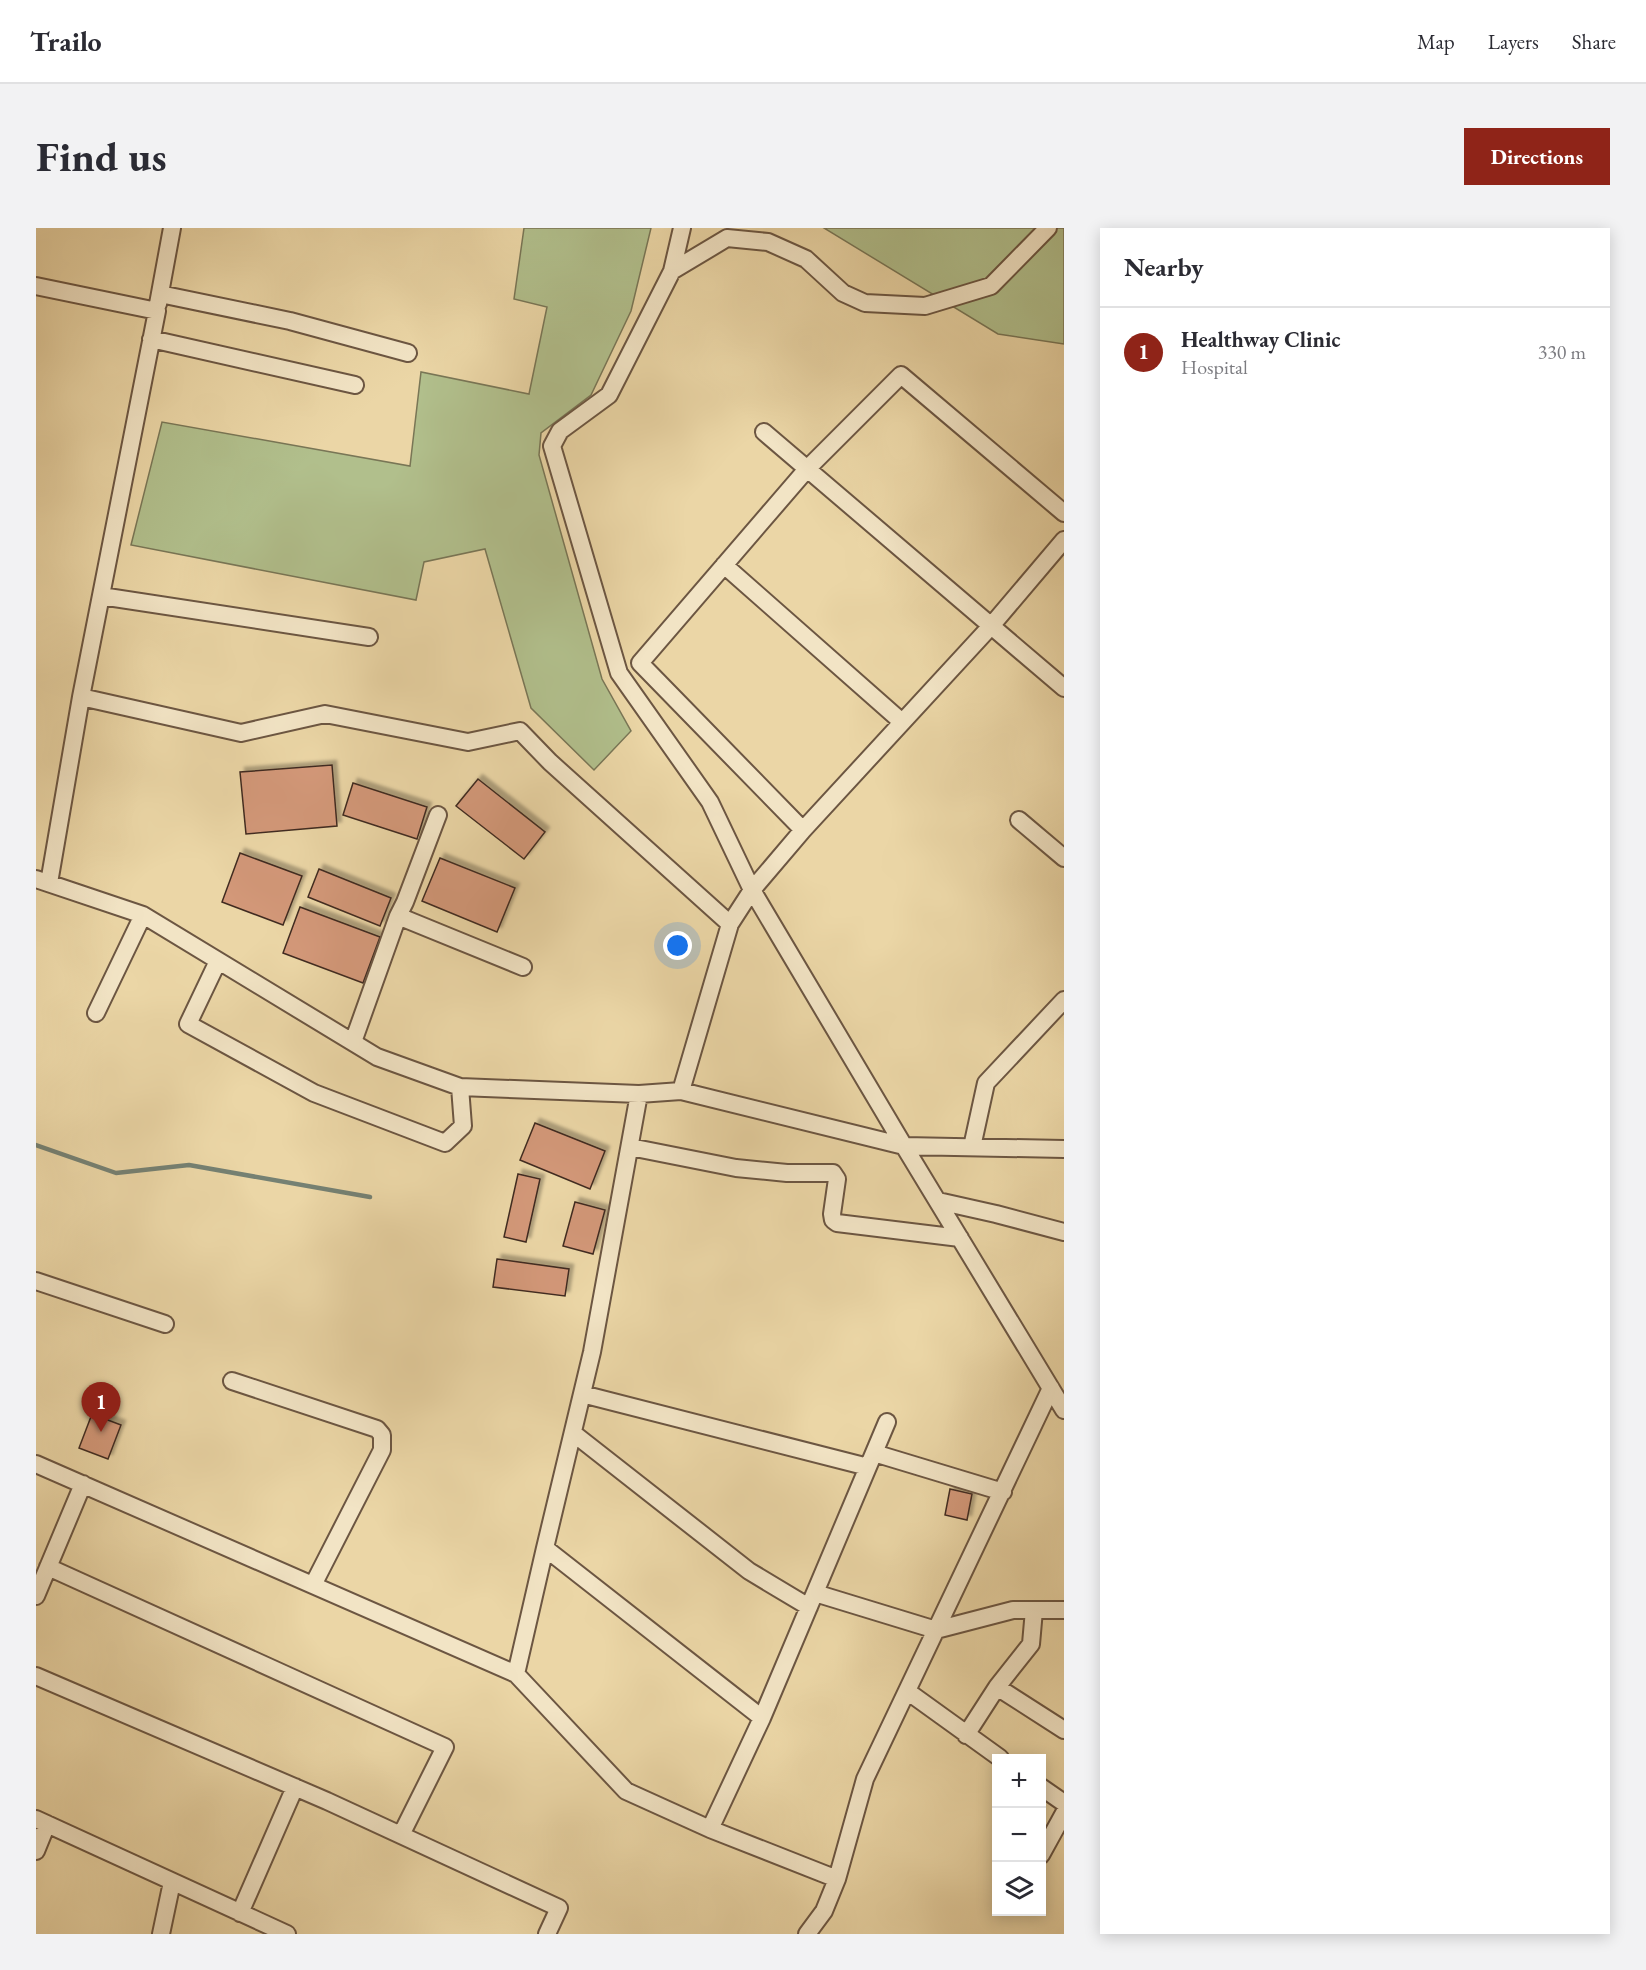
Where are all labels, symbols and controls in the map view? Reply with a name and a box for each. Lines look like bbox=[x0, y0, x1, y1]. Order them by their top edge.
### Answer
text: Trailo bbox=[30, 23, 102, 59]
text: Map bbox=[1417, 28, 1455, 55]
text: Layers bbox=[1488, 28, 1539, 55]
text: Share bbox=[1572, 28, 1616, 55]
button: Directions bbox=[1464, 128, 1610, 185]
text: Find us bbox=[36, 129, 167, 184]
text: Nearby bbox=[1124, 250, 1204, 284]
text: Healthway Clinic bbox=[1181, 325, 1341, 354]
text: 1 bbox=[1138, 339, 1149, 365]
text: 330 m bbox=[1538, 339, 1586, 365]
text: Hospital bbox=[1181, 354, 1248, 380]
your location bbox=[663, 931, 692, 960]
pin: 1 bbox=[82, 1382, 120, 1432]
map controls bbox=[992, 1754, 1046, 1916]
button: + bbox=[992, 1754, 1046, 1808]
button: − bbox=[992, 1808, 1046, 1862]
button: layers bbox=[992, 1862, 1046, 1916]

